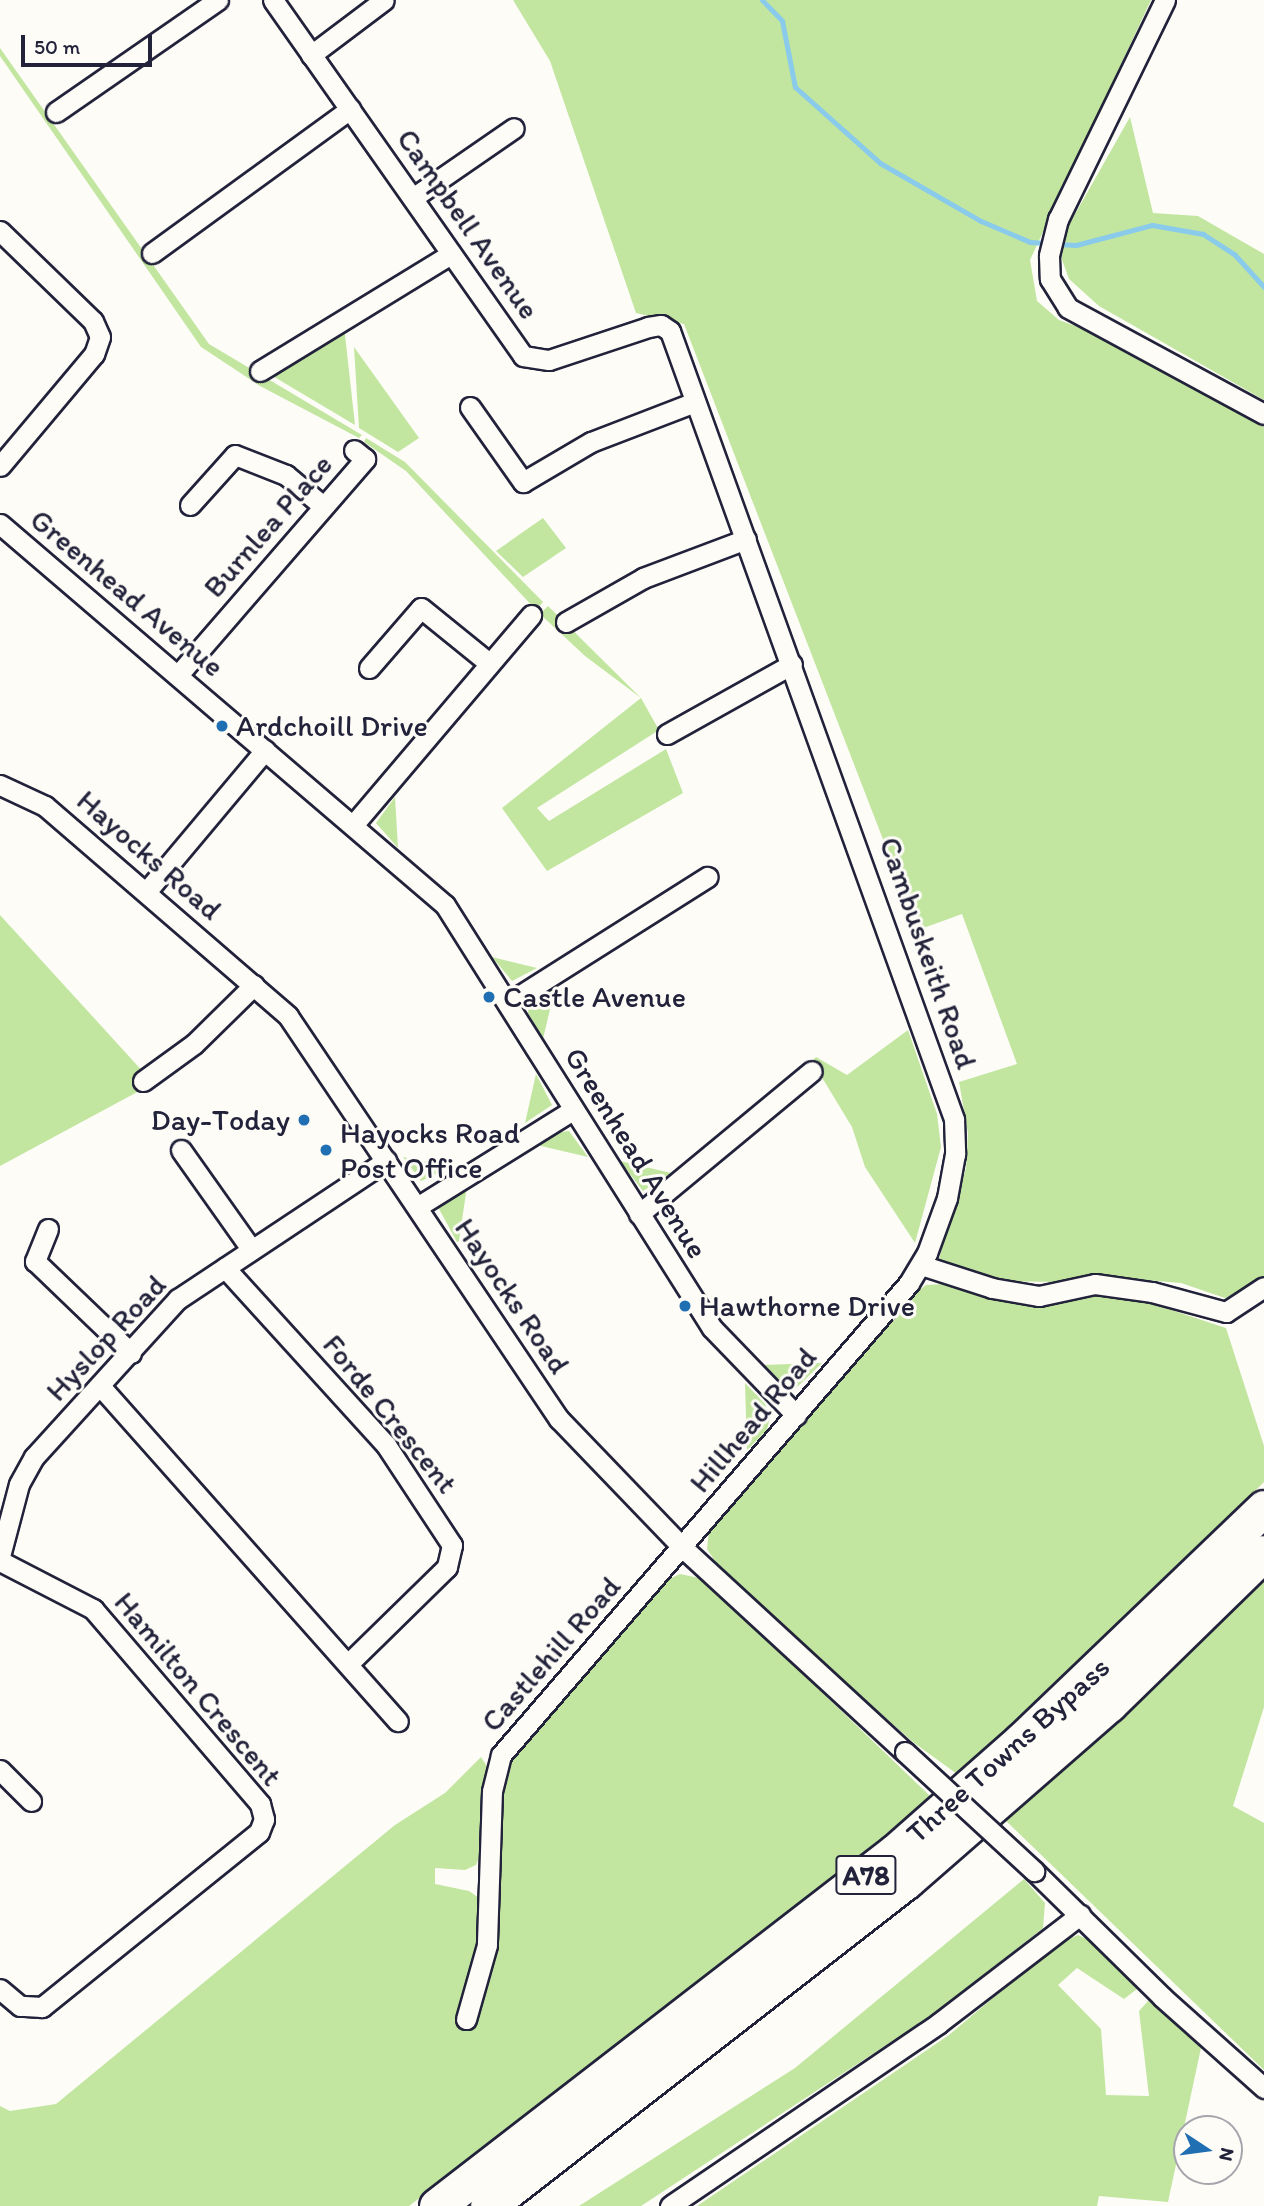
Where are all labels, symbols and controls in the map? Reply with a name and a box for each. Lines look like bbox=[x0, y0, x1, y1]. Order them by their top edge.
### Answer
scale bar bbox=[24, 21, 156, 65]
text: 50 m bbox=[34, 34, 80, 59]
street label: Campbell Avenue bbox=[389, 123, 547, 325]
street label: Burnlea Place bbox=[196, 447, 340, 605]
street label: Greenhead Avenue bbox=[23, 502, 231, 684]
place label: Ardchoill Drive bbox=[236, 708, 428, 744]
marker: Ardchoill Drive bbox=[214, 718, 230, 734]
street label: Hayocks Road bbox=[70, 783, 228, 927]
street label: Cambuskeith Road bbox=[872, 833, 984, 1073]
place label: Castle Avenue bbox=[503, 979, 686, 1015]
marker: Castle Avenue bbox=[481, 989, 497, 1005]
street label: Greenhead Avenue bbox=[557, 1042, 715, 1264]
place label: Day-Today bbox=[151, 1102, 290, 1138]
marker: Day-Today bbox=[296, 1112, 312, 1128]
place label: Hayocks Road Post Office bbox=[340, 1115, 519, 1186]
marker: Hayocks Road Post Office bbox=[318, 1142, 334, 1158]
street label: Hayocks Road bbox=[447, 1212, 577, 1380]
street label: Hyslop Road bbox=[39, 1267, 173, 1409]
place label: Hawthorne Drive bbox=[699, 1288, 915, 1324]
marker: Hawthorne Drive bbox=[677, 1298, 693, 1314]
street label: Forde Crescent bbox=[315, 1327, 465, 1501]
street label: Hillhead Road bbox=[682, 1340, 824, 1500]
street label: Castlehill Road bbox=[474, 1569, 628, 1739]
street label: Hamilton Crescent bbox=[106, 1584, 290, 1794]
street label: Three Towns Bypass bbox=[901, 1651, 1115, 1849]
road number: A78 bbox=[834, 1850, 898, 1899]
north arrow bbox=[1173, 2115, 1243, 2185]
text: N bbox=[1214, 2146, 1240, 2163]

